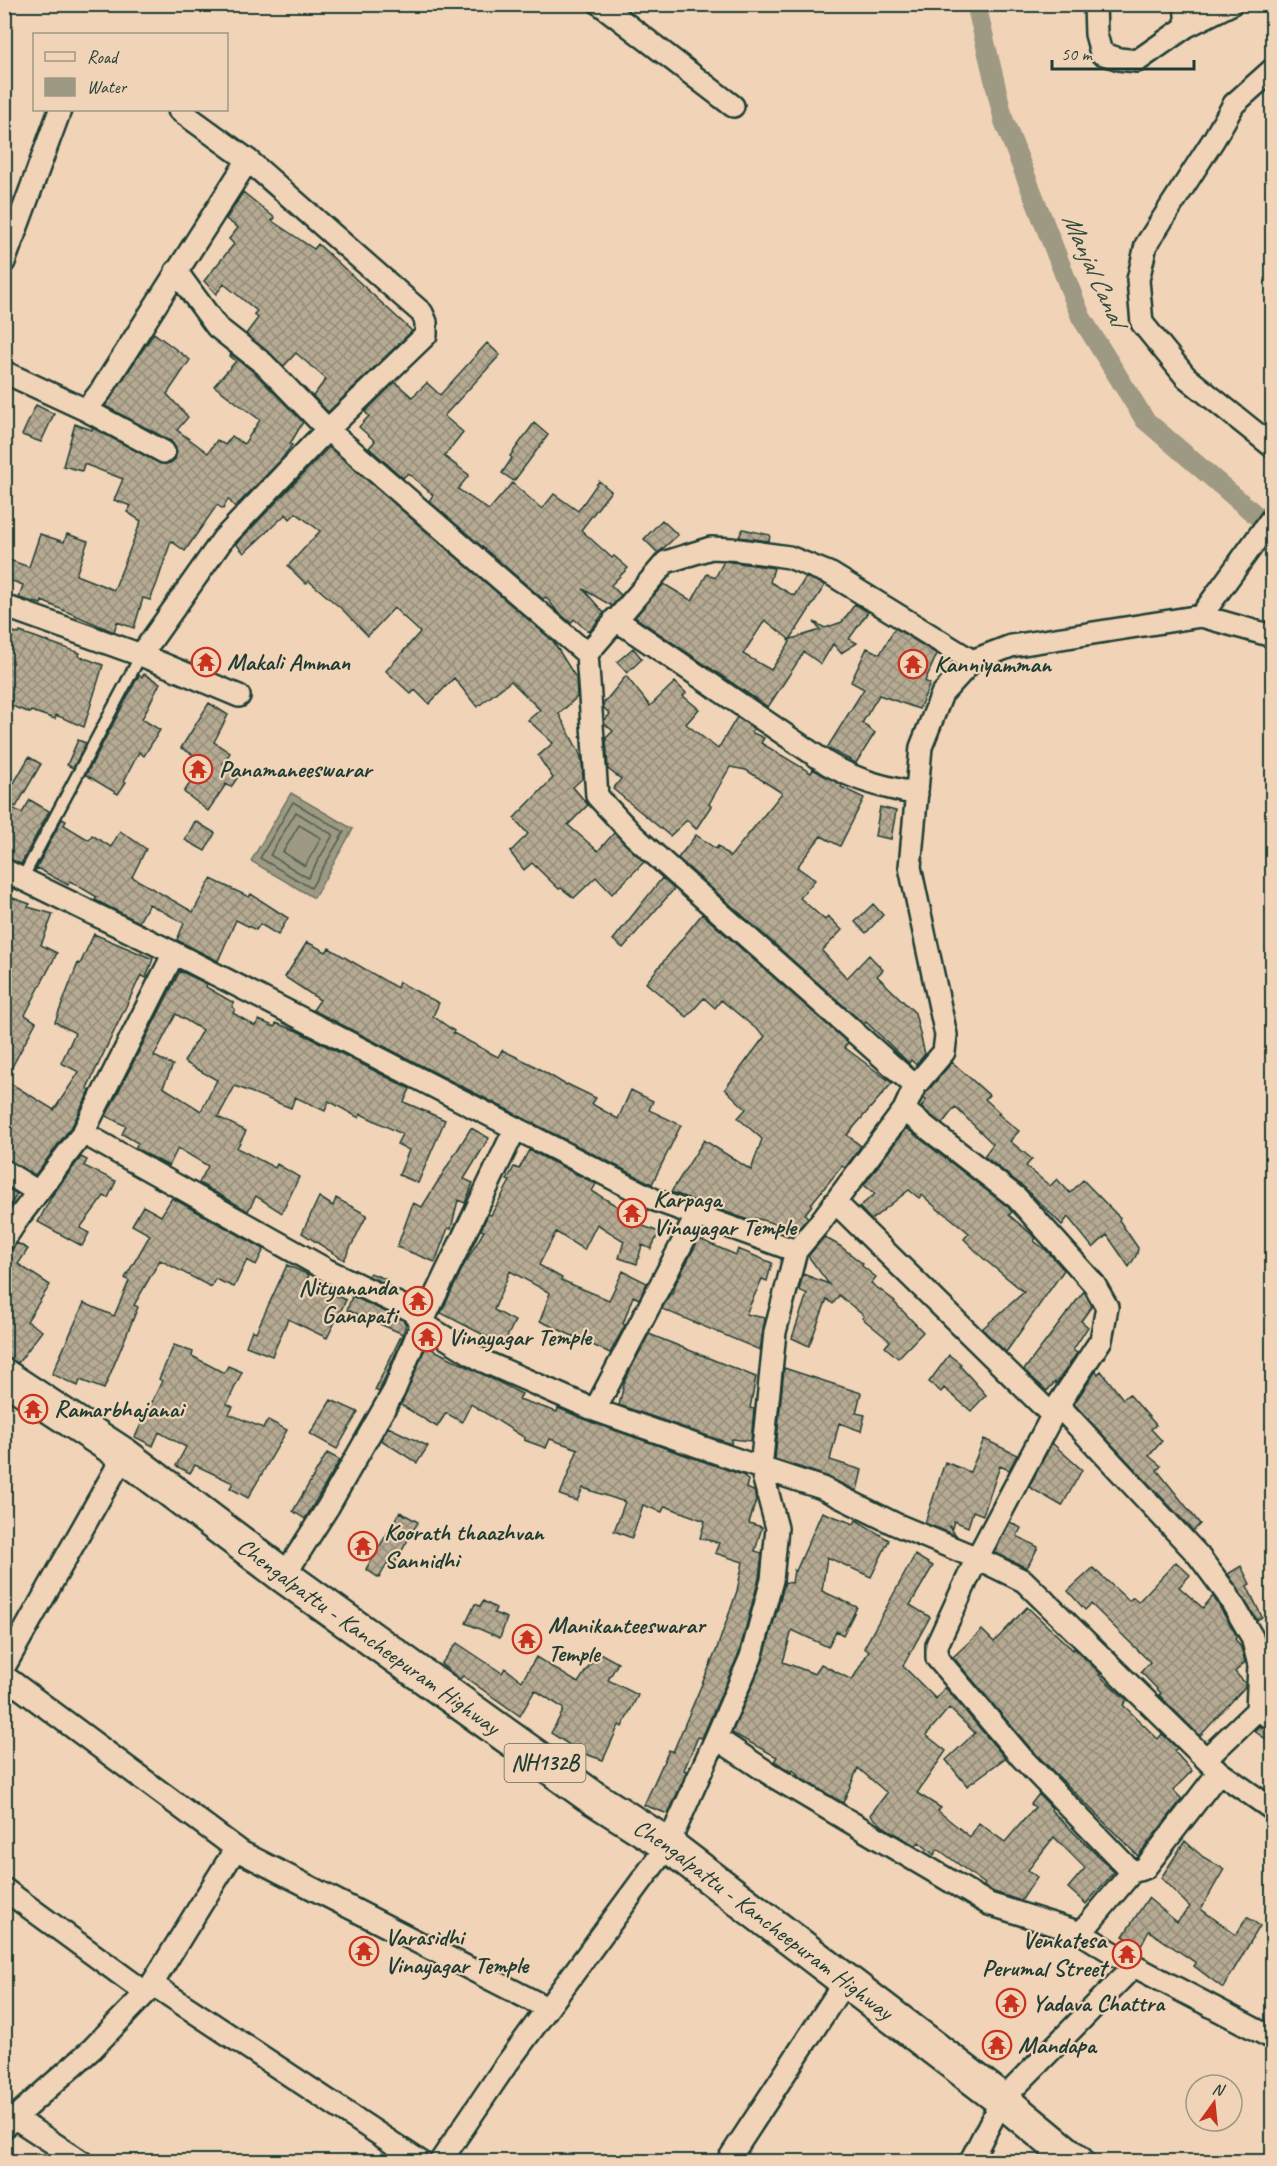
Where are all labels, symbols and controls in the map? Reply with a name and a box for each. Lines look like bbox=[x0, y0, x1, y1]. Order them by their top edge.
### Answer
legend bbox=[33, 33, 228, 111]
scale bar bbox=[1052, 33, 1194, 71]
text: 50 m bbox=[1061, 43, 1094, 65]
text: Road bbox=[87, 46, 120, 68]
text: Water bbox=[87, 76, 128, 98]
water label: Manjal Canal bbox=[1055, 208, 1137, 338]
temple icon: Makali Amman bbox=[190, 646, 222, 678]
place label: Makali Amman bbox=[227, 647, 351, 677]
temple icon: Kanniyamman bbox=[897, 648, 929, 680]
place label: Kanniyamman bbox=[934, 649, 1053, 679]
temple icon: Panamaneeswarar bbox=[182, 753, 214, 785]
place label: Panamaneeswarar bbox=[219, 754, 374, 784]
place label: Karpaga Vinayagar Temple bbox=[653, 1184, 798, 1242]
temple icon: Karpaga Vinayagar Temple bbox=[616, 1197, 648, 1229]
place label: Nityananda Ganapati bbox=[299, 1272, 400, 1330]
temple icon: Nityananda Ganapati bbox=[402, 1285, 434, 1317]
temple icon: Vinayagar Temple bbox=[411, 1321, 443, 1353]
place label: Vinayagar Temple bbox=[448, 1322, 593, 1352]
temple icon: Ramarbhajanai bbox=[17, 1393, 49, 1425]
place label: Ramarbhajanai bbox=[54, 1394, 186, 1424]
place label: Koorath thaazhvan Sannidhi bbox=[384, 1517, 545, 1575]
temple icon: Koorath thaazhvan Sannidhi bbox=[347, 1530, 379, 1562]
street label: Chengalpattu - Kancheepuram Highway bbox=[231, 1531, 507, 1742]
place label: Manikanteeswarar Temple bbox=[548, 1610, 707, 1668]
temple icon: Manikanteeswarar Temple bbox=[511, 1623, 543, 1655]
road number: NH132B bbox=[504, 1744, 586, 1782]
street label: Chengalpattu - Kancheepuram Highway bbox=[628, 1812, 901, 2028]
place label: Varasidhi Vinayagar Temple bbox=[385, 1922, 530, 1980]
place label: Venkatesa Perumal Street bbox=[982, 1925, 1110, 1983]
temple icon: Varasidhi Vinayagar Temple bbox=[348, 1935, 380, 1967]
temple icon: Venkatesa Perumal Street bbox=[1111, 1938, 1143, 1970]
temple icon: Yadava Chattra bbox=[995, 1987, 1027, 2019]
place label: Yadava Chattra bbox=[1032, 1988, 1166, 2018]
temple icon: Mandapa bbox=[981, 2029, 1013, 2061]
place label: Mandapa bbox=[1018, 2030, 1098, 2060]
north arrow bbox=[1184, 2073, 1244, 2133]
text: N bbox=[1210, 2079, 1228, 2101]

